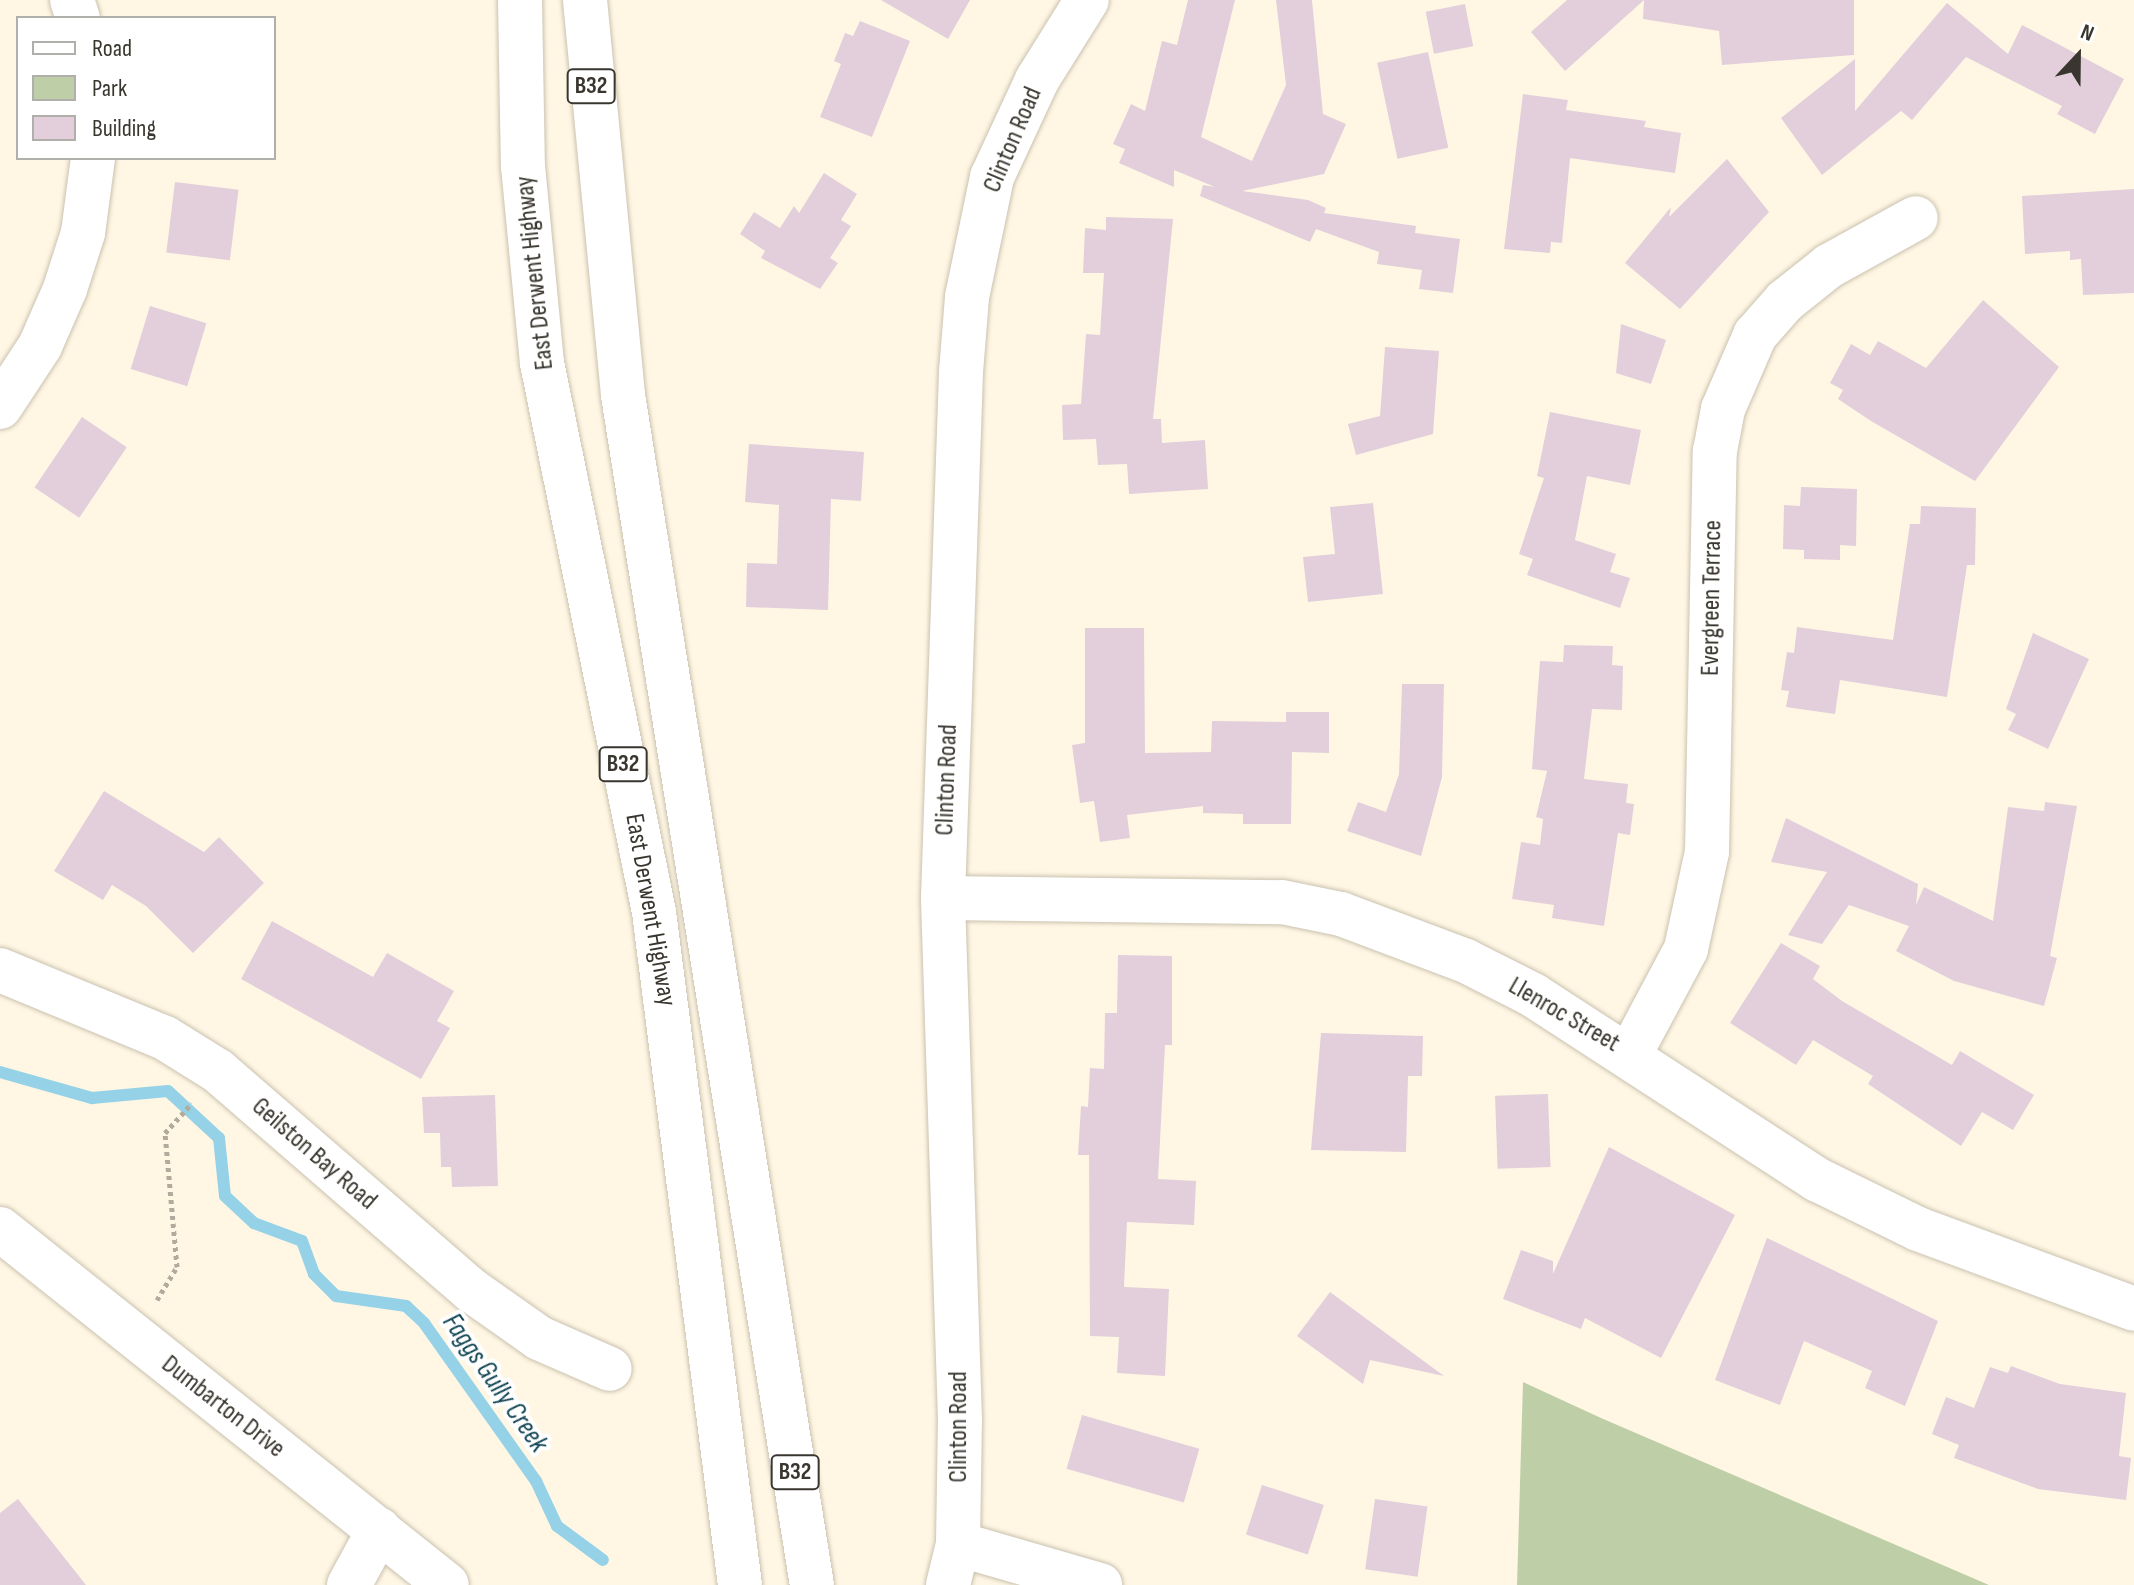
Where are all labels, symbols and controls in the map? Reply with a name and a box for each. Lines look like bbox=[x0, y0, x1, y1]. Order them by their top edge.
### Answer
legend bbox=[16, 16, 276, 160]
north arrow bbox=[2038, 16, 2118, 96]
text: N bbox=[2077, 19, 2098, 48]
text: Road bbox=[92, 34, 132, 63]
road number: B32 bbox=[565, 66, 617, 106]
text: Park bbox=[92, 74, 127, 103]
street label: Clinton Road bbox=[977, 83, 1049, 197]
text: Building bbox=[92, 114, 156, 143]
street label: East Derwent Highway bbox=[509, 175, 561, 371]
street label: Evergreen Terrace bbox=[1695, 520, 1729, 676]
street label: Clinton Road bbox=[929, 724, 965, 836]
road number: B32 bbox=[597, 744, 649, 784]
street label: East Derwent Highway bbox=[618, 811, 682, 1009]
street label: Llenroc Street bbox=[1503, 971, 1625, 1059]
street label: Geilston Bay Road bbox=[245, 1091, 383, 1217]
water label: Faggs Gully Creek bbox=[435, 1307, 555, 1459]
street label: Dumbarton Drive bbox=[155, 1349, 291, 1465]
street label: Clinton Road bbox=[943, 1371, 975, 1483]
road number: B32 bbox=[769, 1452, 821, 1492]

